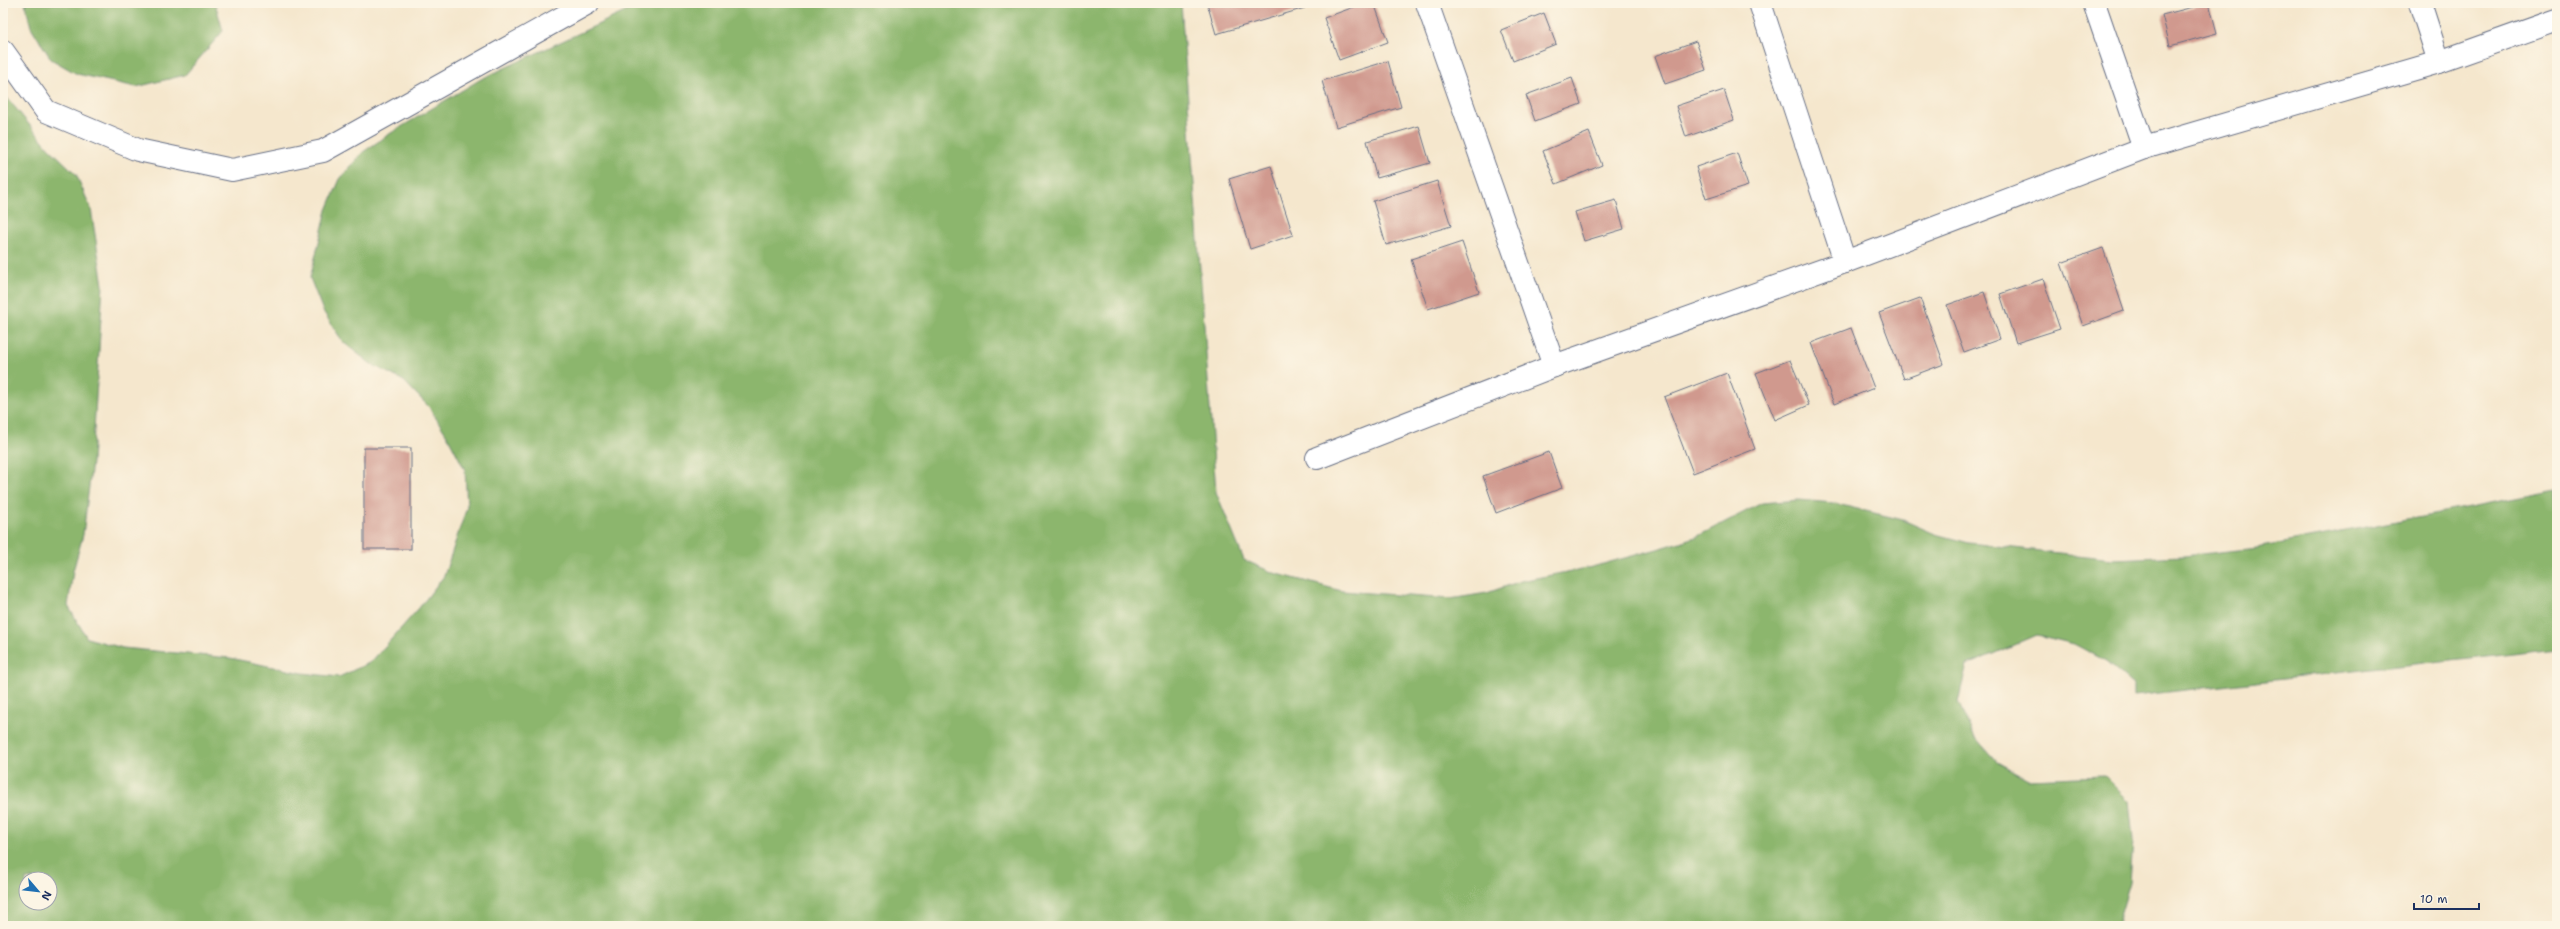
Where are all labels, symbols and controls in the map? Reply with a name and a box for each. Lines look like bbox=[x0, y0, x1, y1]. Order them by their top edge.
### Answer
north arrow bbox=[18, 871, 58, 911]
scale bar bbox=[2414, 885, 2479, 911]
text: N bbox=[38, 888, 55, 903]
text: 10 m bbox=[2420, 891, 2448, 907]

